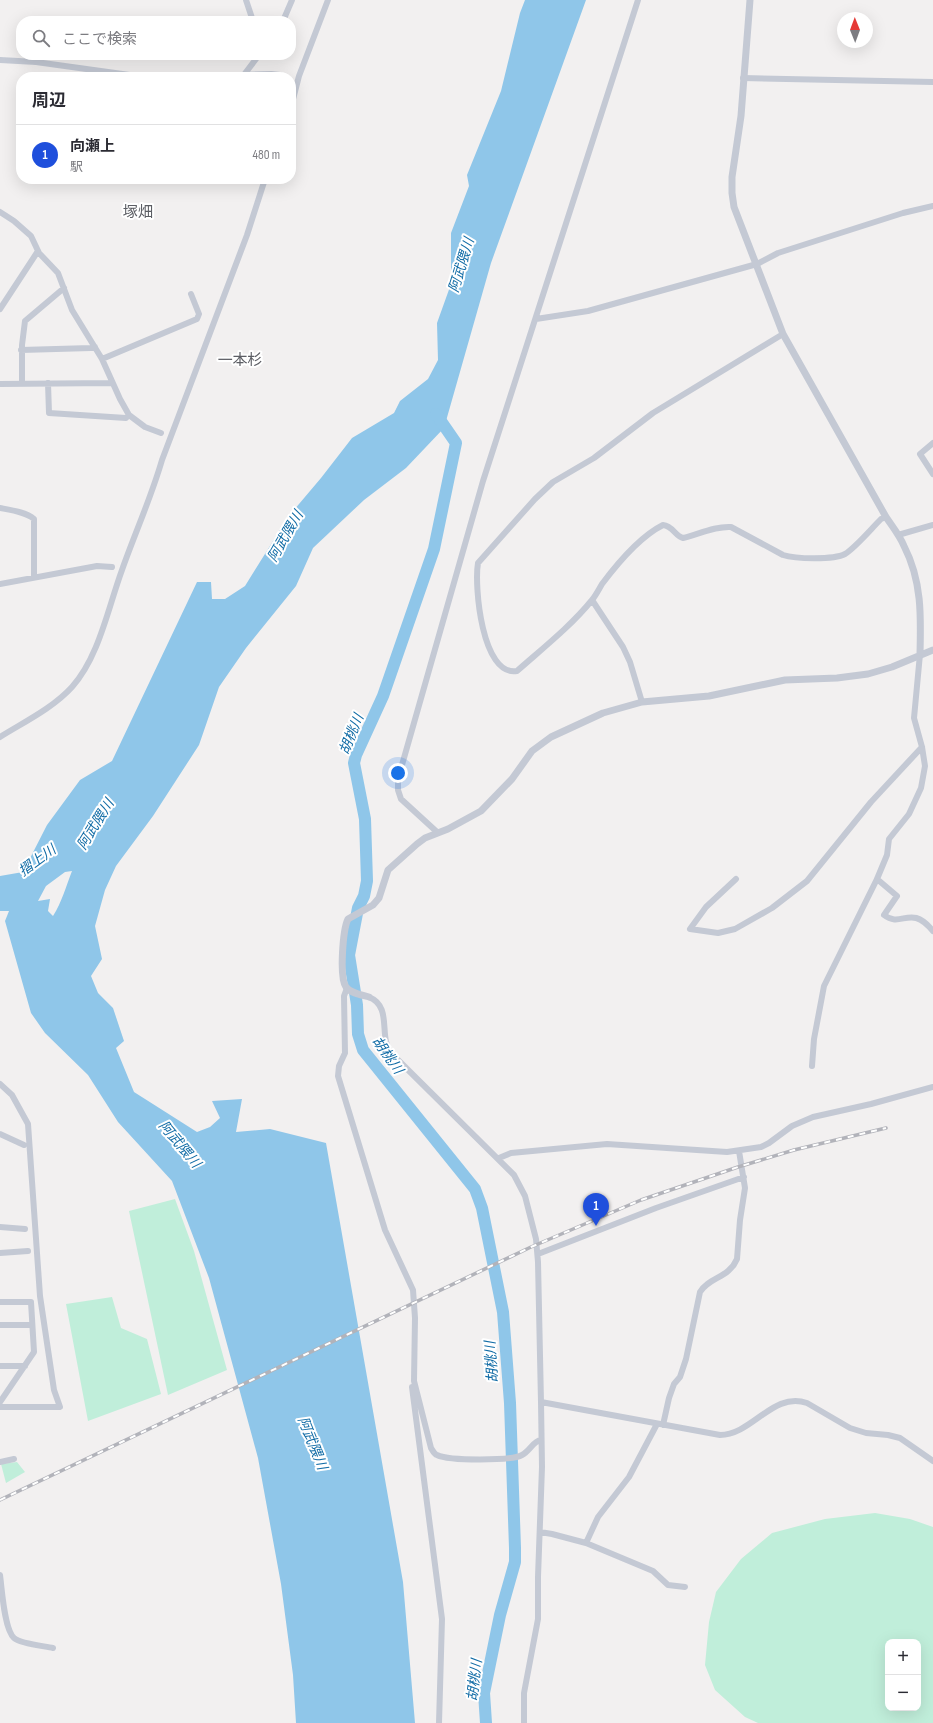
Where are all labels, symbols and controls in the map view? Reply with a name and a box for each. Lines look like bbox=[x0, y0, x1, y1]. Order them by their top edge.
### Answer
north arrow bbox=[837, 12, 873, 48]
search box bbox=[16, 16, 296, 60]
icon: search bbox=[30, 27, 52, 49]
text: ここで検索 bbox=[62, 30, 137, 49]
text: 周辺 bbox=[32, 91, 66, 111]
text: 向瀬上 bbox=[70, 137, 115, 156]
text: 1 bbox=[42, 147, 48, 163]
text: 480 m bbox=[253, 147, 280, 163]
text: 駅 bbox=[70, 159, 83, 175]
district label: 塚畑 bbox=[123, 203, 153, 222]
water label: 阿武隈川 bbox=[445, 234, 478, 294]
district label: 一本杉 bbox=[217, 351, 263, 370]
water label: 阿武隈川 bbox=[264, 506, 308, 565]
water label: 胡桃川 bbox=[336, 710, 368, 757]
your location bbox=[388, 763, 408, 783]
water label: 阿武隈川 bbox=[73, 794, 119, 853]
water label: 摺上川 bbox=[15, 840, 61, 880]
water label: 胡桃川 bbox=[369, 1033, 408, 1079]
water label: 阿武隈川 bbox=[155, 1117, 205, 1173]
pin: 1 bbox=[583, 1193, 609, 1226]
water label: 胡桃川 bbox=[481, 1338, 501, 1384]
water label: 阿武隈川 bbox=[294, 1414, 332, 1474]
map controls bbox=[885, 1639, 921, 1711]
button: + bbox=[885, 1639, 921, 1675]
water label: 胡桃川 bbox=[464, 1656, 486, 1702]
button: − bbox=[885, 1675, 921, 1711]

